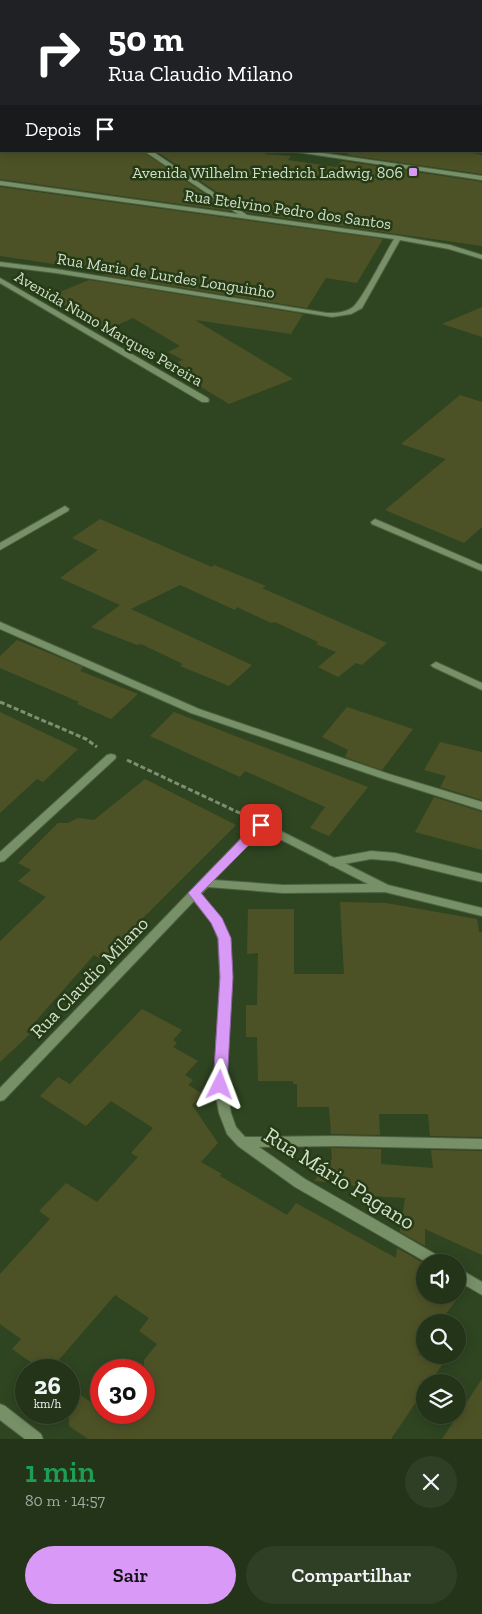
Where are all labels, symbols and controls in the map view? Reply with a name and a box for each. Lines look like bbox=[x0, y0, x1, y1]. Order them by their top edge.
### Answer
text: 50 m bbox=[108, 18, 184, 60]
icon: right bbox=[25, 20, 90, 85]
text: Rua Claudio Milano bbox=[108, 60, 293, 87]
icon: arrive bbox=[91, 115, 119, 143]
text: Depois bbox=[25, 118, 81, 141]
place label: Avenida Wilhelm Friedrich Ladwig, 806 bbox=[132, 163, 403, 182]
marker: Avenida Wilhelm Friedrich Ladwig, 806 bbox=[407, 166, 419, 178]
street label: Rua Etelvino Pedro dos Santos bbox=[183, 186, 393, 233]
street label: Rua Maria de Lurdes Longuinho bbox=[56, 249, 276, 302]
street label: Avenida Nuno Marques Pereira bbox=[11, 267, 206, 390]
pin bbox=[240, 804, 282, 846]
icon: arrive bbox=[247, 811, 275, 839]
street label: Rua Claudio Milano bbox=[26, 912, 153, 1043]
position arrow bbox=[193, 1058, 245, 1110]
street label: Rua Mário Pagano bbox=[259, 1121, 420, 1236]
map controls bbox=[416, 1254, 466, 1424]
button: sound bbox=[416, 1254, 466, 1304]
button: search bbox=[416, 1314, 466, 1364]
speed limit sign: 30 bbox=[90, 1359, 155, 1424]
text: 26 bbox=[34, 1370, 61, 1400]
button: layers bbox=[416, 1374, 466, 1424]
text: km/h bbox=[34, 1397, 61, 1411]
text: 1 min bbox=[25, 1454, 95, 1490]
button: close bbox=[405, 1456, 457, 1508]
text: 80 m · 14:57 bbox=[25, 1491, 105, 1510]
button: Sair bbox=[25, 1546, 236, 1604]
button: Compartilhar bbox=[246, 1546, 457, 1604]

